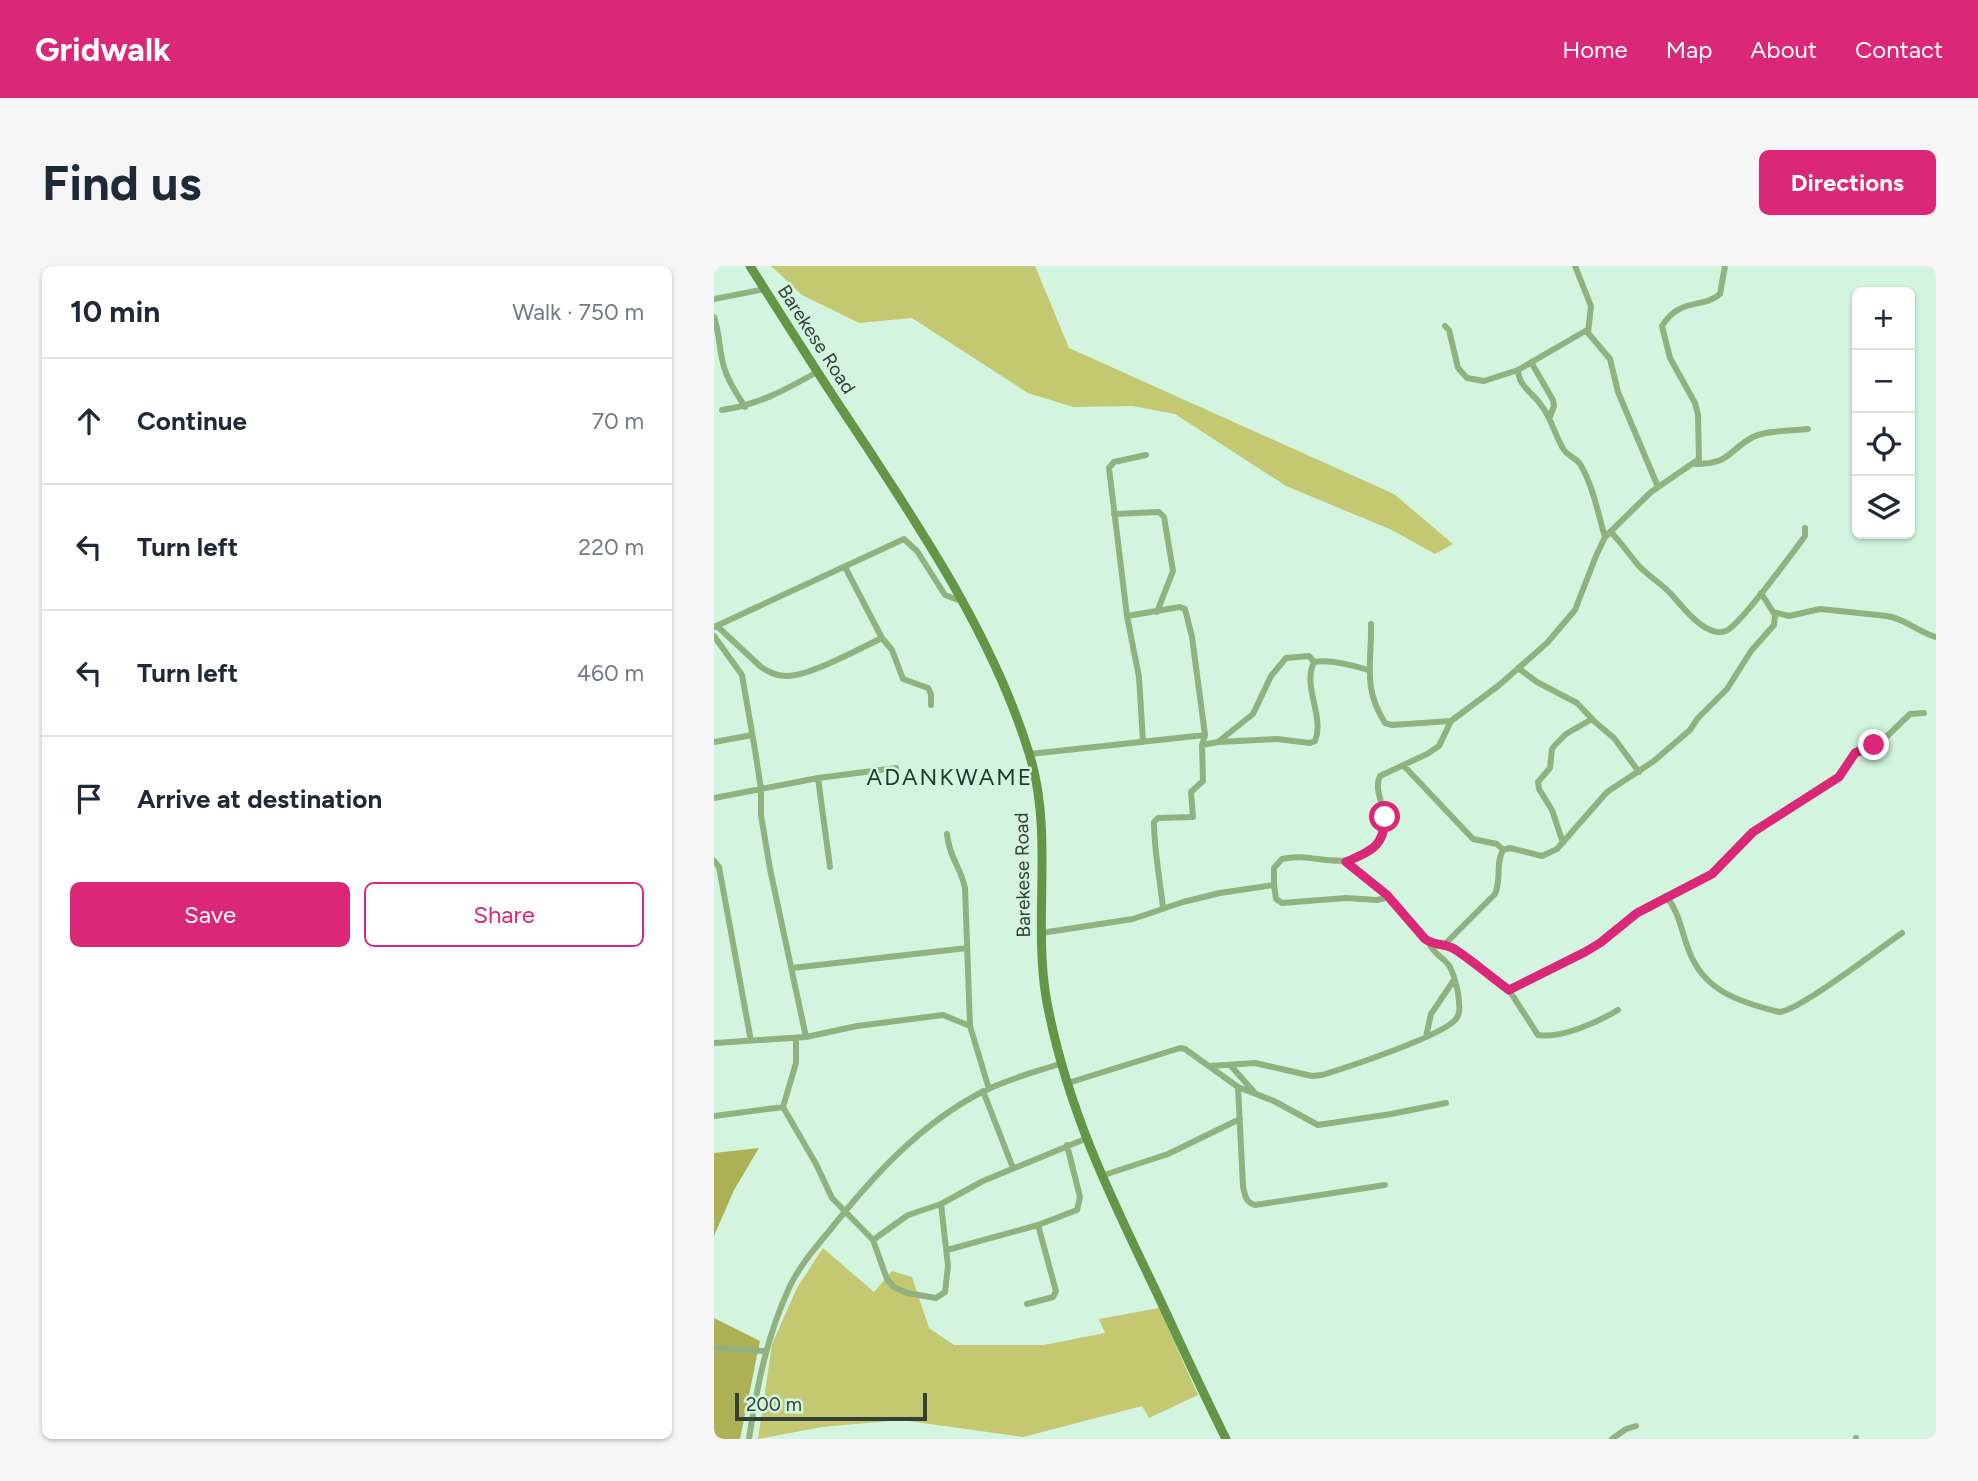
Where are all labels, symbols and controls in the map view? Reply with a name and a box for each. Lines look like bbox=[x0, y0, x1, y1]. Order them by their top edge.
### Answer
text: Gridwalk bbox=[35, 30, 171, 69]
text: Home bbox=[1562, 35, 1628, 64]
text: Map bbox=[1666, 35, 1712, 64]
text: About bbox=[1750, 35, 1817, 64]
text: Contact bbox=[1855, 35, 1943, 64]
button: Directions bbox=[1759, 150, 1936, 215]
text: Find us bbox=[42, 153, 201, 212]
street label: Barekese Road bbox=[773, 281, 860, 398]
map controls bbox=[1852, 287, 1915, 539]
button: + bbox=[1852, 287, 1915, 350]
text: 10 min bbox=[70, 293, 160, 330]
text: Walk · 750 m bbox=[512, 298, 644, 326]
button: − bbox=[1852, 350, 1915, 413]
icon: ahead bbox=[70, 402, 108, 440]
text: Continue bbox=[137, 405, 247, 437]
text: 70 m bbox=[592, 407, 644, 435]
button: locate bbox=[1852, 413, 1915, 476]
button: layers bbox=[1852, 476, 1915, 539]
icon: left bbox=[70, 528, 108, 566]
text: Turn left bbox=[137, 531, 238, 563]
text: 220 m bbox=[578, 533, 644, 561]
icon: left bbox=[70, 654, 108, 692]
text: Turn left bbox=[137, 657, 238, 689]
text: 460 m bbox=[577, 659, 644, 687]
route end bbox=[1858, 729, 1889, 760]
district label: ADANKWAME bbox=[867, 763, 1033, 791]
icon: arrive bbox=[70, 780, 108, 818]
text: Arrive at destination bbox=[137, 783, 382, 815]
route start bbox=[1369, 801, 1400, 832]
street label: Barekese Road bbox=[1010, 812, 1035, 938]
button: Save bbox=[70, 882, 350, 947]
button: Share bbox=[364, 882, 644, 947]
scale bar bbox=[735, 1390, 928, 1422]
text: 200 m bbox=[746, 1393, 802, 1416]

